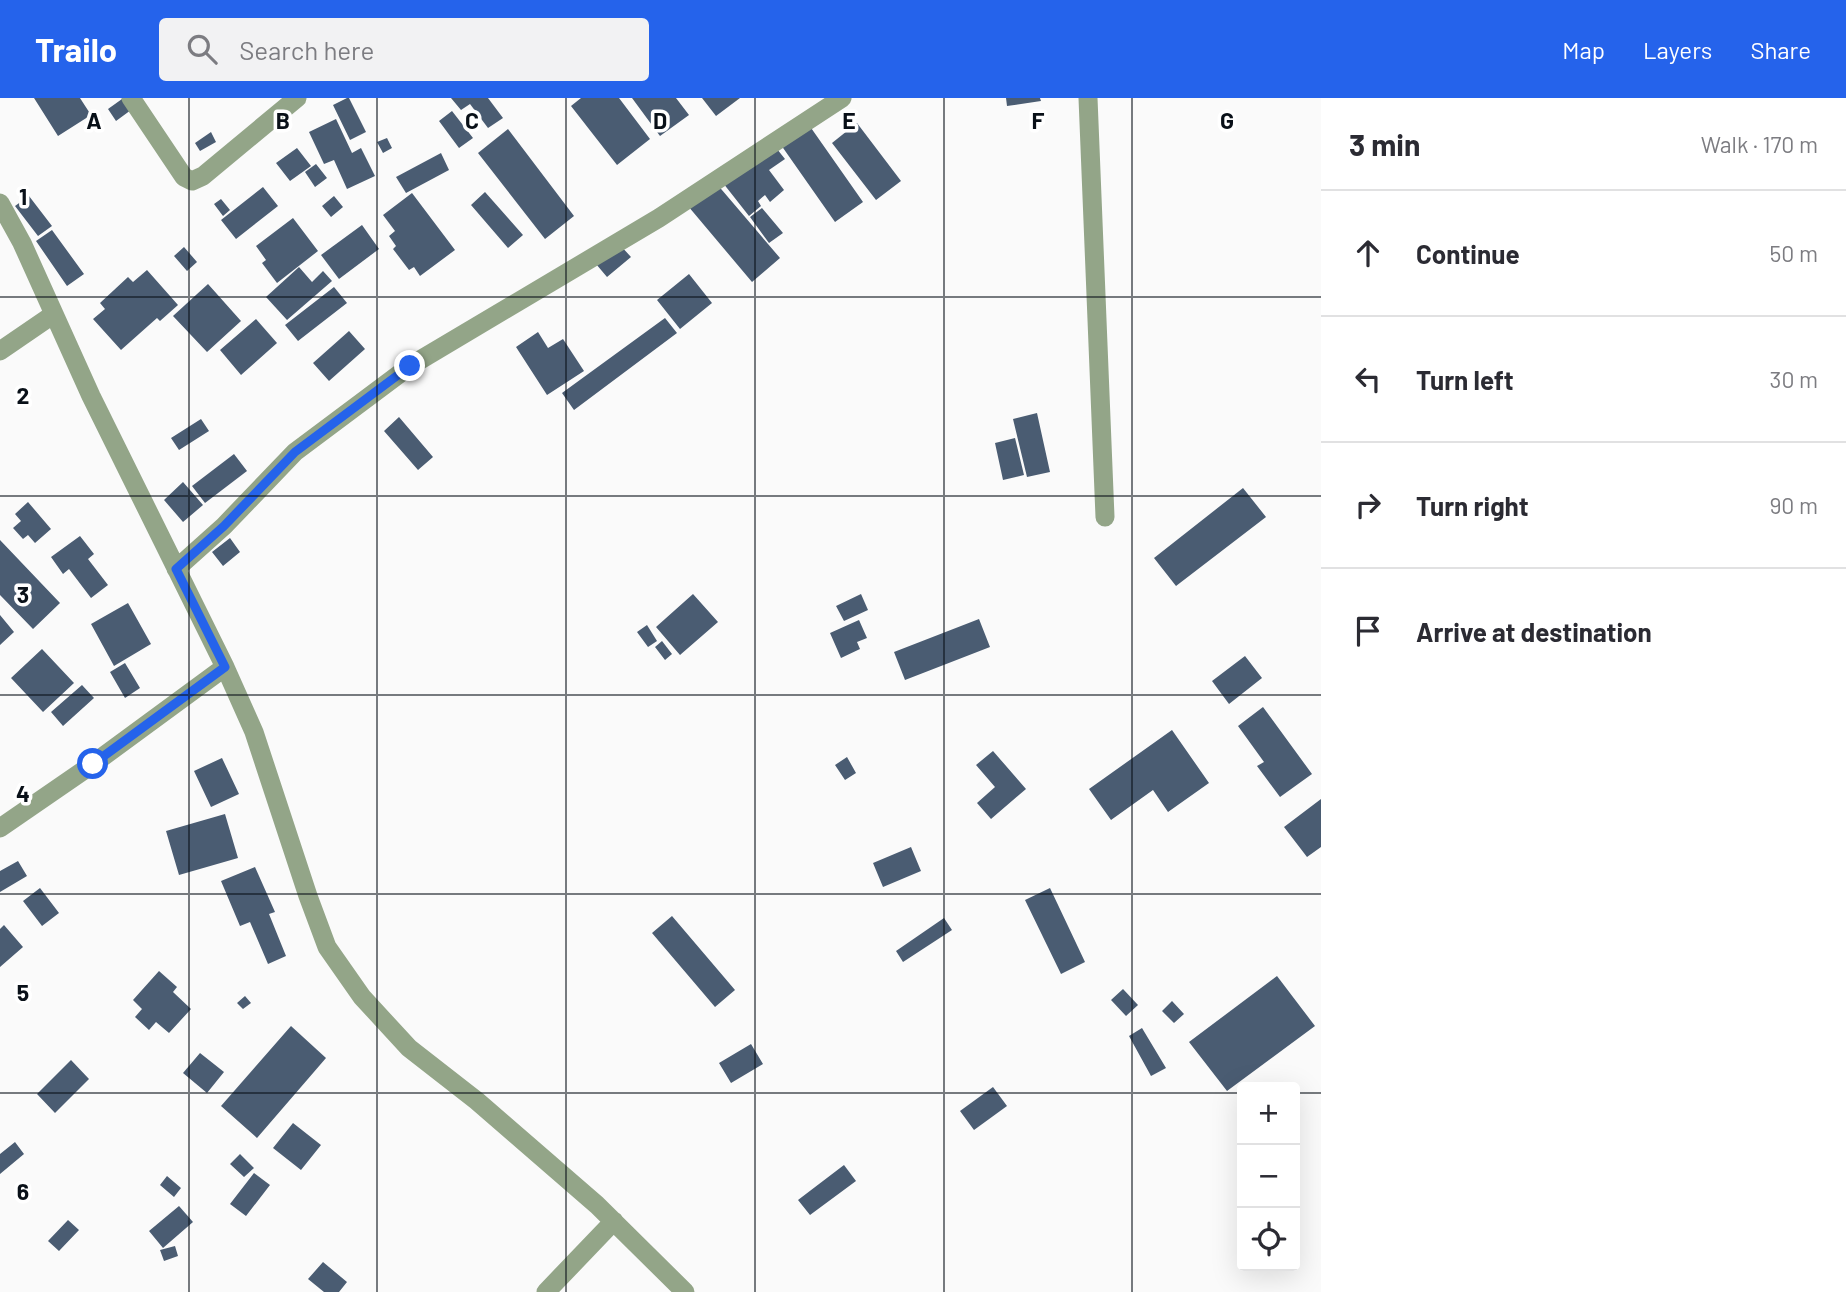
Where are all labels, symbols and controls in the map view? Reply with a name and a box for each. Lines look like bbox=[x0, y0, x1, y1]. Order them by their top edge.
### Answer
search box bbox=[159, 18, 649, 81]
text: Trailo bbox=[35, 29, 117, 69]
icon: search bbox=[183, 30, 221, 68]
text: Search here bbox=[239, 34, 374, 65]
text: Map bbox=[1562, 35, 1605, 64]
text: Layers bbox=[1643, 35, 1712, 64]
text: Share bbox=[1750, 35, 1811, 64]
text: A bbox=[86, 106, 102, 134]
text: B bbox=[276, 106, 290, 134]
text: C bbox=[465, 106, 479, 134]
text: D bbox=[653, 106, 667, 134]
text: E bbox=[842, 106, 856, 134]
text: F bbox=[1032, 106, 1045, 134]
text: G bbox=[1220, 106, 1234, 134]
text: 3 min bbox=[1349, 126, 1420, 162]
text: Walk · 170 m bbox=[1701, 130, 1818, 158]
text: 1 bbox=[19, 182, 27, 210]
icon: ahead bbox=[1349, 234, 1387, 272]
text: Continue bbox=[1416, 238, 1520, 269]
text: 50 m bbox=[1770, 239, 1818, 267]
route end bbox=[394, 350, 425, 381]
icon: left bbox=[1349, 360, 1387, 398]
text: Turn left bbox=[1416, 364, 1514, 395]
text: 30 m bbox=[1770, 365, 1818, 393]
text: 2 bbox=[17, 381, 29, 409]
icon: right bbox=[1349, 486, 1387, 524]
text: Turn right bbox=[1416, 490, 1529, 521]
text: 90 m bbox=[1769, 491, 1818, 519]
text: 3 bbox=[17, 580, 29, 608]
icon: arrive bbox=[1349, 612, 1387, 650]
text: Arrive at destination bbox=[1416, 616, 1652, 647]
route start bbox=[77, 748, 108, 779]
text: 4 bbox=[16, 779, 30, 807]
text: 5 bbox=[17, 978, 29, 1006]
map controls bbox=[1237, 1082, 1300, 1271]
button: + bbox=[1237, 1082, 1300, 1145]
button: − bbox=[1237, 1145, 1300, 1208]
text: 6 bbox=[17, 1177, 29, 1205]
button: locate bbox=[1237, 1208, 1300, 1271]

